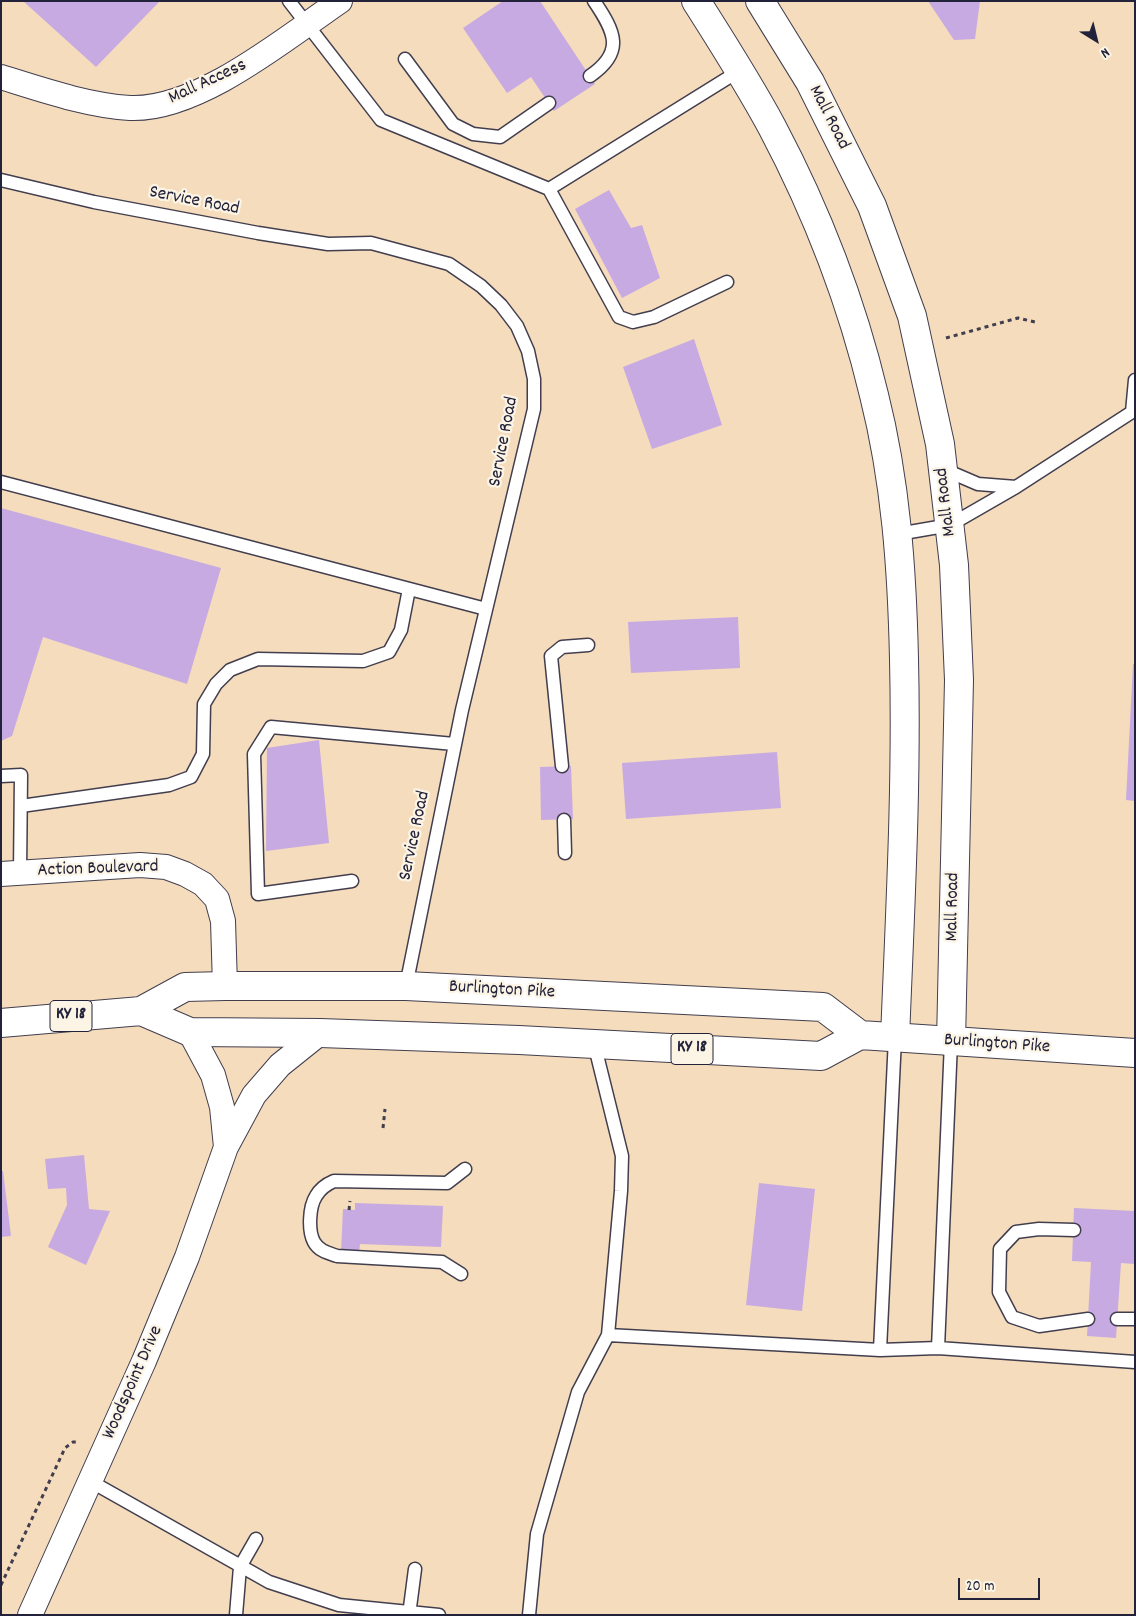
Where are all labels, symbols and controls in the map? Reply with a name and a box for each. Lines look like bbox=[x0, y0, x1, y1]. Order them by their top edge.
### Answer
north arrow bbox=[1071, 15, 1121, 65]
text: N bbox=[1096, 42, 1114, 62]
street label: Mall Access bbox=[165, 55, 251, 111]
street label: Mall Road bbox=[802, 82, 854, 154]
street label: Service Road bbox=[147, 182, 241, 222]
street label: Service Road bbox=[485, 395, 525, 489]
street label: Mall Road bbox=[931, 466, 963, 538]
street label: Service Road bbox=[395, 789, 437, 883]
street label: Action Boulevard bbox=[37, 856, 159, 884]
street label: Mall Road bbox=[942, 872, 966, 942]
street label: Burlington Pike bbox=[448, 977, 556, 1005]
road number: KY 18 bbox=[50, 1000, 92, 1032]
street label: Burlington Pike bbox=[943, 1030, 1051, 1060]
road number: KY 18 bbox=[671, 1034, 713, 1064]
street label: Woodspoint Drive bbox=[99, 1323, 169, 1443]
scale bar bbox=[961, 1568, 1044, 1600]
text: 20 m bbox=[966, 1576, 994, 1598]

